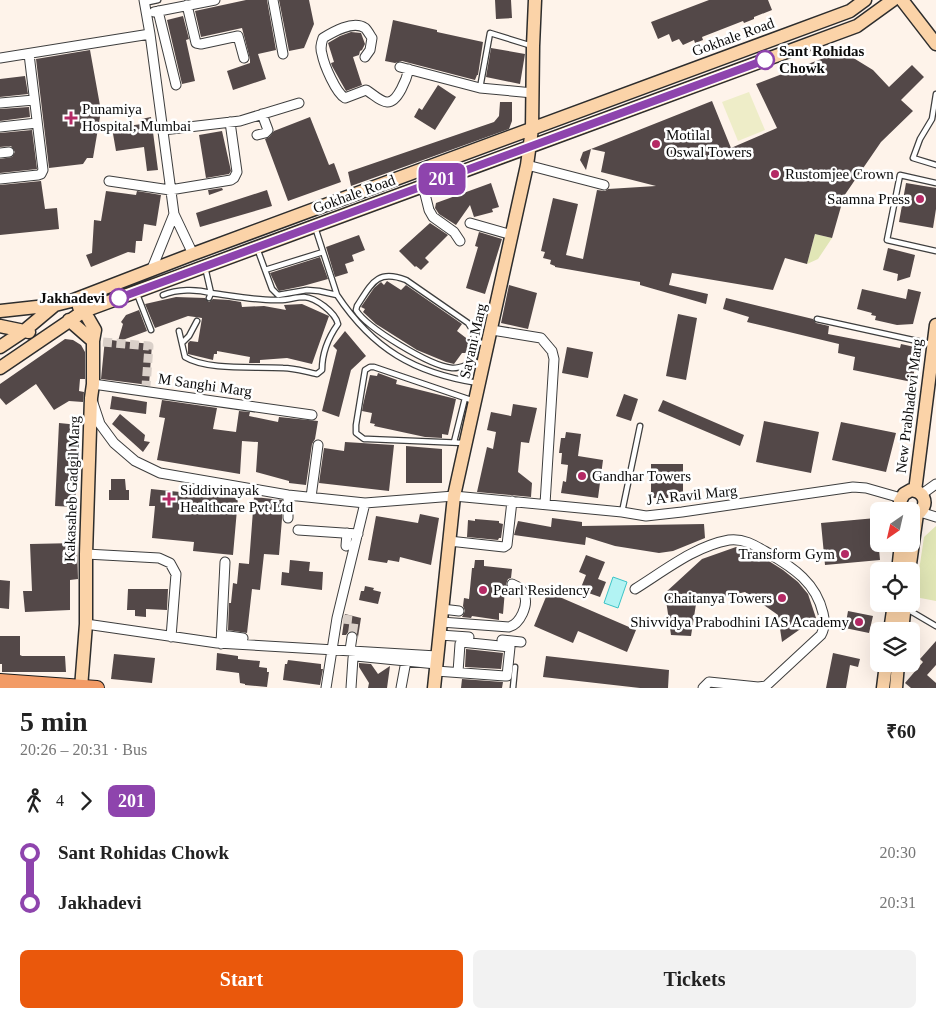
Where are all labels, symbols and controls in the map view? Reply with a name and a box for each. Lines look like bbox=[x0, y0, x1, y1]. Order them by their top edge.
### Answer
street label: Gokhale Road bbox=[690, 15, 777, 59]
place label: Sant Rohidas Chowk bbox=[779, 43, 865, 76]
marker: Sant Rohidas Chowk bbox=[755, 50, 775, 70]
place label: Punamiya Hospital, Mumbai bbox=[82, 101, 191, 134]
marker: Punamiya Hospital, Mumbai bbox=[64, 111, 78, 125]
place label: Motilal Oswal Towers bbox=[666, 127, 752, 160]
marker: Motilal Oswal Towers bbox=[650, 138, 662, 150]
line badge: 201 bbox=[413, 163, 471, 195]
place label: Rustomjee Crown bbox=[785, 166, 894, 182]
marker: Rustomjee Crown bbox=[769, 168, 781, 180]
text: 201 bbox=[429, 169, 456, 189]
street label: Gokhale Road bbox=[311, 172, 398, 216]
place label: Saamna Press bbox=[827, 191, 910, 207]
marker: Saamna Press bbox=[914, 193, 926, 205]
marker: Jakhadevi bbox=[109, 288, 129, 308]
place label: Jakhadevi bbox=[39, 290, 105, 306]
street label: Sayani Marg bbox=[457, 301, 490, 380]
street label: New Prabhadevi Marg bbox=[893, 337, 925, 474]
street label: M Sanghi Marg bbox=[157, 370, 254, 400]
street label: Kakasaheb Gadgil Marg bbox=[61, 415, 83, 562]
place label: Gandhar Towers bbox=[592, 468, 691, 484]
marker: Gandhar Towers bbox=[576, 470, 588, 482]
place label: Siddivinayak Healthcare Pvt Ltd bbox=[180, 482, 294, 515]
street label: J A Ravil Marg bbox=[646, 482, 739, 508]
marker: Siddivinayak Healthcare Pvt Ltd bbox=[162, 492, 176, 506]
north arrow bbox=[870, 502, 920, 552]
map controls bbox=[870, 502, 920, 672]
place label: Transform Gym bbox=[738, 546, 835, 562]
marker: Transform Gym bbox=[839, 548, 851, 560]
button: locate bbox=[870, 562, 920, 612]
place label: Pearl Residency bbox=[493, 582, 591, 598]
marker: Pearl Residency bbox=[477, 584, 489, 596]
place label: Chaitanya Towers bbox=[664, 590, 772, 606]
marker: Chaitanya Towers bbox=[776, 592, 788, 604]
place label: Shivvidya Prabodhini IAS Academy bbox=[630, 614, 849, 630]
marker: Shivvidya Prabodhini IAS Academy bbox=[853, 616, 865, 628]
button: layers bbox=[870, 622, 920, 672]
text: 5 min bbox=[20, 706, 88, 737]
text: ₹60 bbox=[886, 721, 916, 742]
text: 20:26 – 20:31 · Bus bbox=[20, 741, 147, 758]
icon: walk bbox=[20, 787, 48, 815]
icon: forward bbox=[72, 787, 100, 815]
text: 201 bbox=[118, 791, 145, 811]
text: 4 bbox=[56, 792, 64, 809]
text: Sant Rohidas Chowk bbox=[58, 842, 229, 863]
text: 20:30 bbox=[880, 844, 916, 861]
text: Jakhadevi bbox=[58, 892, 141, 913]
text: 20:31 bbox=[880, 894, 916, 911]
button: Start bbox=[20, 950, 463, 1008]
button: Tickets bbox=[473, 950, 916, 1008]

